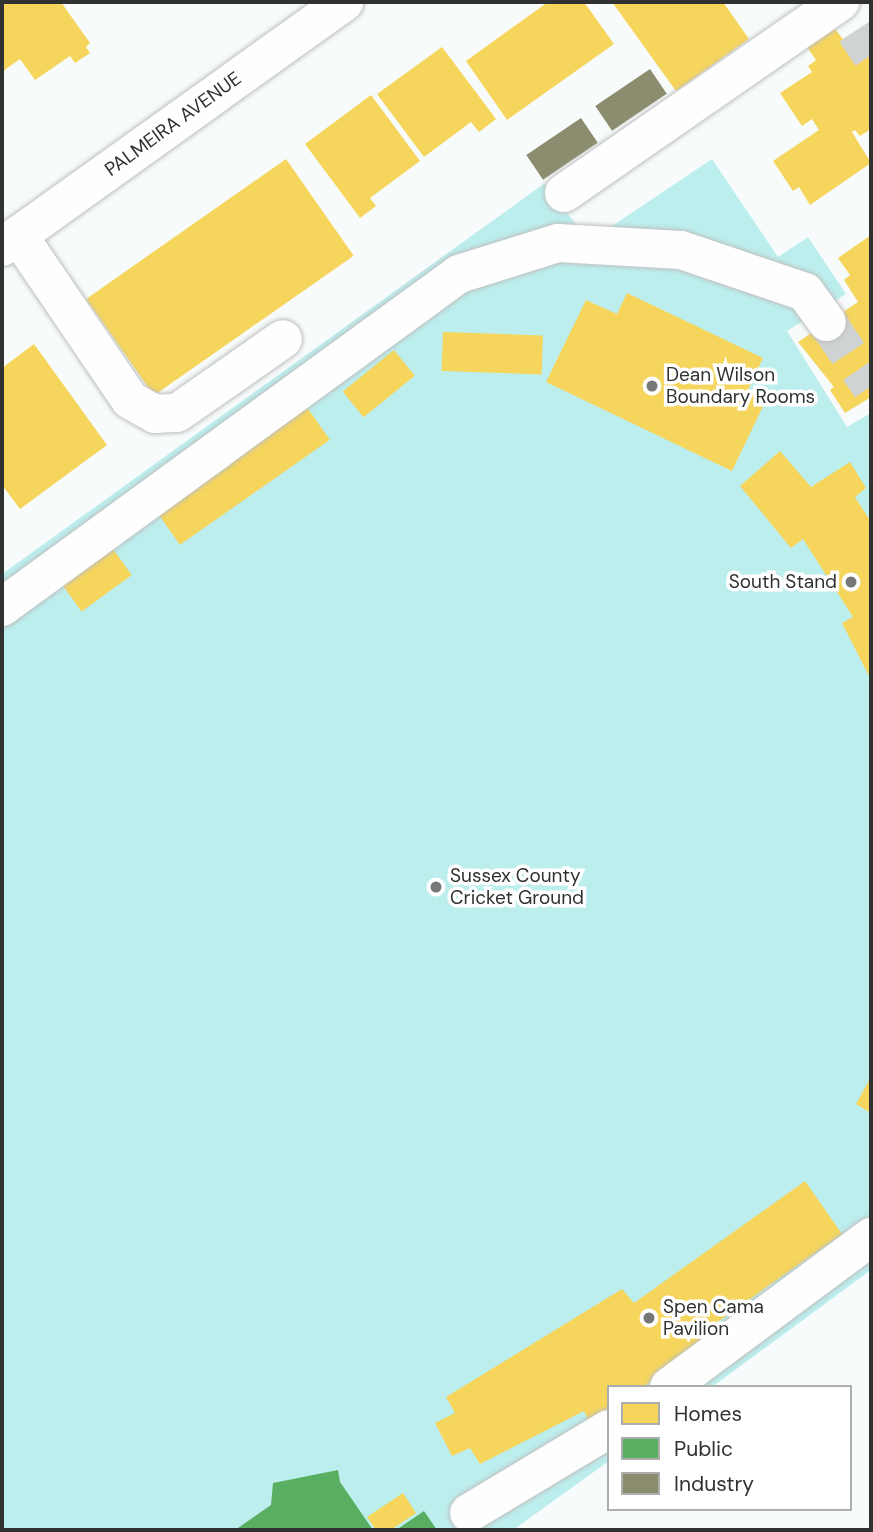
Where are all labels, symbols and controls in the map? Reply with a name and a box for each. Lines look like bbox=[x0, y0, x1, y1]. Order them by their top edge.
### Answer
street label: PALMEIRA AVENUE bbox=[101, 67, 245, 181]
place label: Dean Wilson Boundary Rooms bbox=[666, 364, 815, 408]
marker: Dean Wilson Boundary Rooms bbox=[644, 378, 660, 394]
place label: South Stand bbox=[729, 571, 837, 593]
marker: South Stand bbox=[843, 574, 859, 590]
place label: Sussex County Cricket Ground bbox=[450, 865, 584, 909]
marker: Sussex County Cricket Ground bbox=[428, 879, 444, 895]
place label: Spen Cama Pavilion bbox=[663, 1296, 764, 1340]
marker: Spen Cama Pavilion bbox=[641, 1310, 657, 1326]
legend bbox=[607, 1385, 852, 1511]
text: Homes bbox=[674, 1400, 742, 1428]
text: Public bbox=[674, 1435, 733, 1463]
text: Industry bbox=[674, 1470, 754, 1498]

